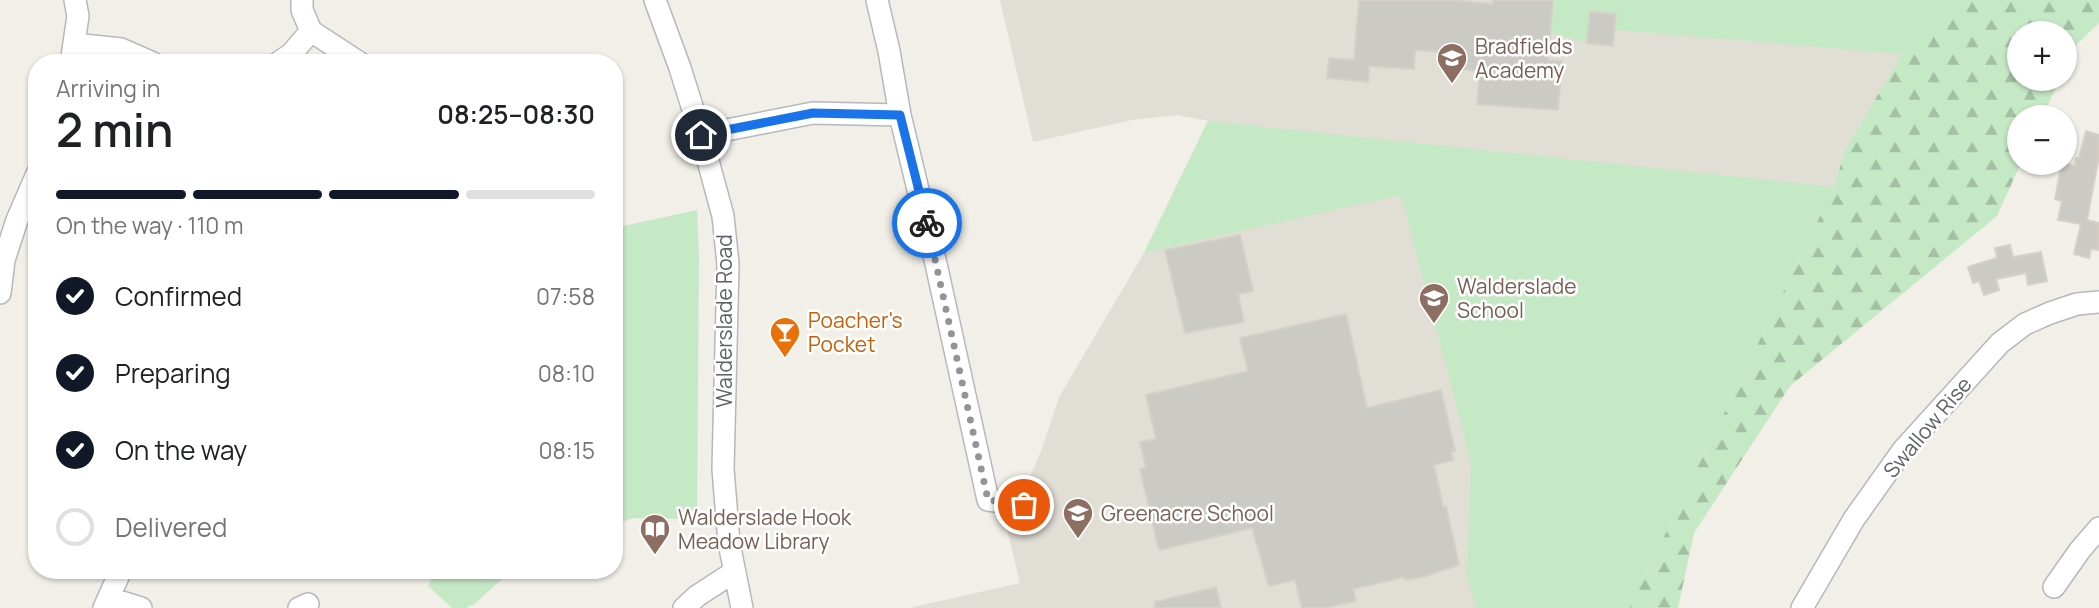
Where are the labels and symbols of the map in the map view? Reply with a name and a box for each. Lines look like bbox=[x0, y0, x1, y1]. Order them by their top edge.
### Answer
place label: Bradfields Academy bbox=[1475, 32, 1572, 84]
school or university icon: Bradfields Academy bbox=[1435, 41, 1469, 85]
pin bbox=[671, 105, 731, 165]
courier bbox=[892, 188, 962, 258]
street label: Walderslade Road bbox=[710, 234, 738, 408]
place label: Walderslade School bbox=[1457, 272, 1576, 324]
school or university icon: Walderslade School bbox=[1417, 281, 1451, 325]
place label: Poacher's Pocket bbox=[808, 306, 902, 358]
bar icon: Poacher's Pocket bbox=[768, 315, 802, 359]
street label: Swallow Rise bbox=[1877, 371, 1977, 483]
pin bbox=[994, 475, 1054, 535]
school or university icon: Greenacre School bbox=[1061, 496, 1095, 540]
place label: Greenacre School bbox=[1101, 499, 1274, 527]
place label: Walderslade Hook Meadow Library bbox=[678, 503, 852, 555]
library icon: Walderslade Hook Meadow Library bbox=[638, 512, 672, 556]

